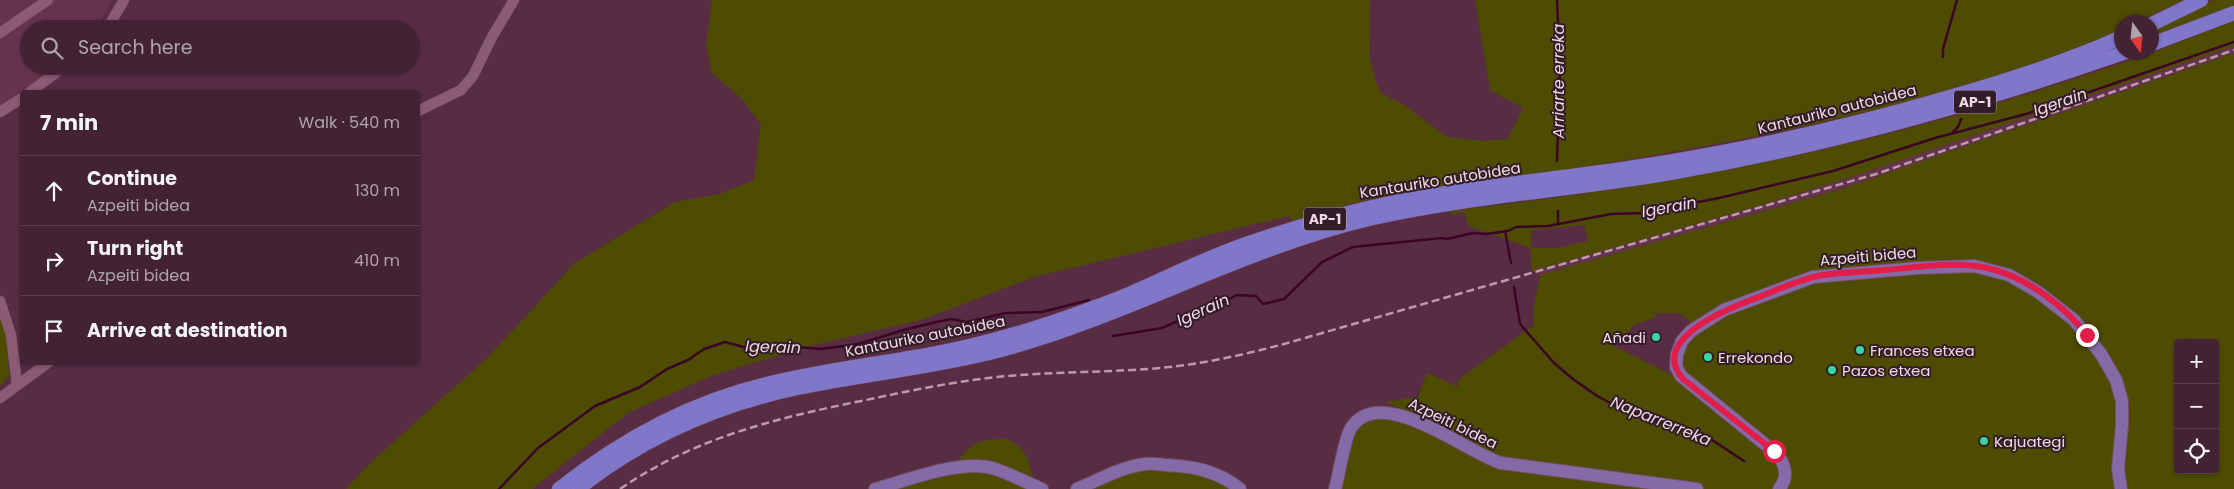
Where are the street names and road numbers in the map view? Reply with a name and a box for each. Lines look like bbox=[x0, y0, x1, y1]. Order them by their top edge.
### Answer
street label: Kantauriko autobidea bbox=[1755, 79, 1919, 139]
road number: AP-1 bbox=[1954, 90, 1996, 114]
street label: Kantauriko autobidea bbox=[1358, 157, 1522, 203]
road number: AP-1 bbox=[1304, 208, 1346, 230]
street label: Azpeiti bidea bbox=[1819, 241, 1917, 271]
street label: Kantauriko autobidea bbox=[843, 310, 1007, 362]
street label: Azpeiti bidea bbox=[1405, 392, 1501, 454]

